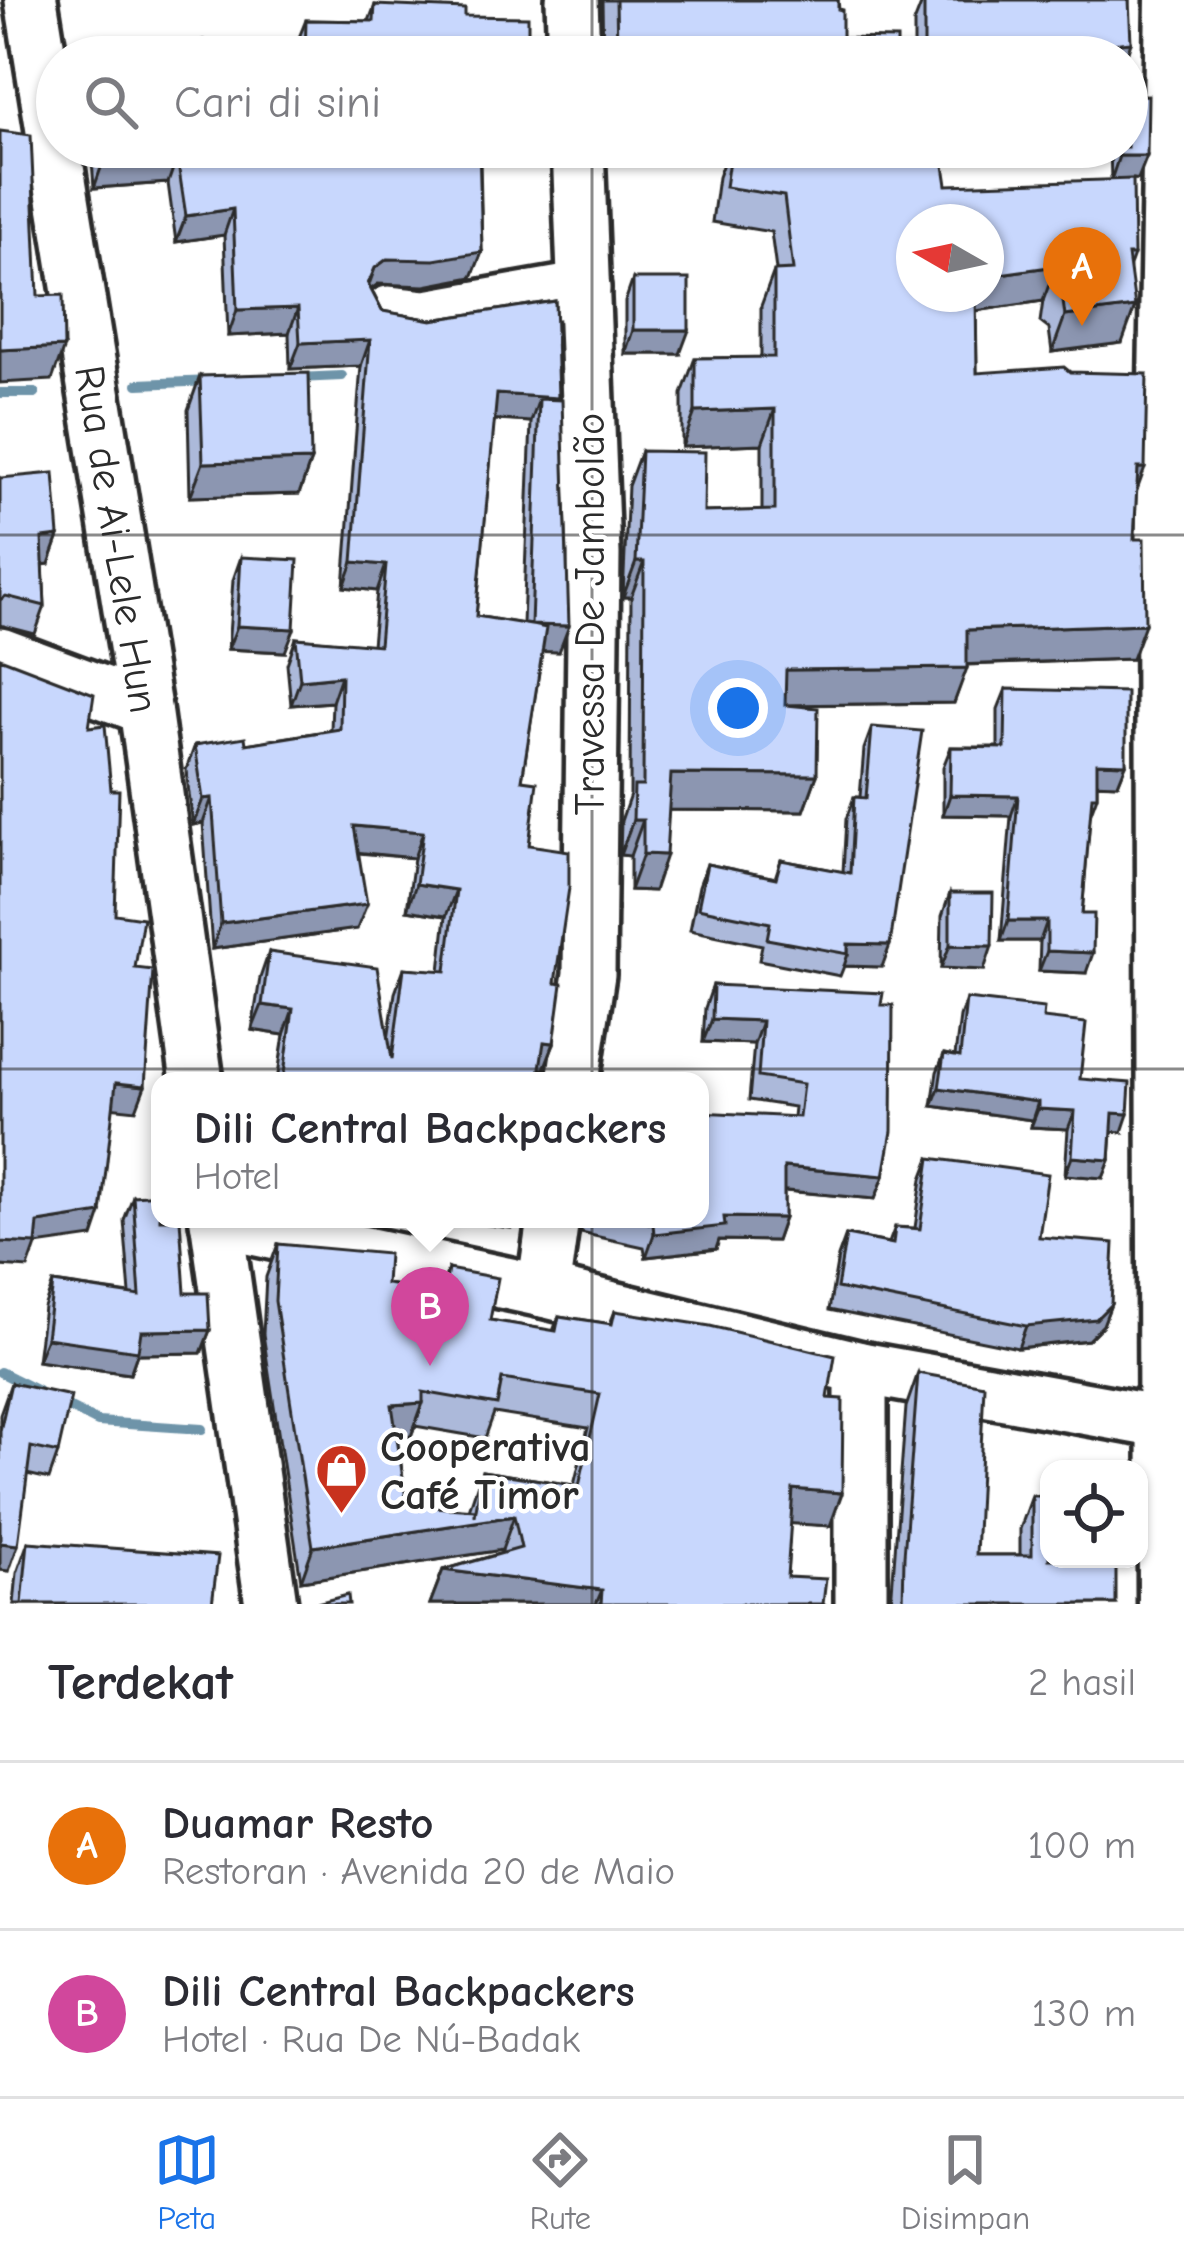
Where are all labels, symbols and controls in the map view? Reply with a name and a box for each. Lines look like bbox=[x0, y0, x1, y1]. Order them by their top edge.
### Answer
search box bbox=[36, 36, 1148, 168]
icon: search bbox=[78, 69, 144, 135]
text: Cari di sini bbox=[174, 76, 381, 128]
north arrow bbox=[896, 204, 1004, 312]
pin: A bbox=[1043, 227, 1121, 326]
street label: Rua de Ai-Lele Hun bbox=[64, 362, 168, 717]
street label: Travessa De Jambolão bbox=[566, 413, 615, 815]
your location bbox=[708, 678, 768, 738]
popup bbox=[151, 1072, 709, 1228]
text: Dili Central Backpackers bbox=[194, 1102, 666, 1154]
text: Hotel bbox=[194, 1154, 280, 1199]
pin: B bbox=[391, 1267, 469, 1366]
place label: Cooperativa Café Timor bbox=[380, 1423, 591, 1520]
shop icon: Cooperativa Café Timor bbox=[313, 1442, 369, 1516]
map controls bbox=[1040, 1460, 1148, 1568]
button: locate bbox=[1040, 1460, 1148, 1568]
text: Terdekat bbox=[48, 1653, 233, 1712]
text: 2 hasil bbox=[1028, 1660, 1136, 1705]
text: Duamar Resto bbox=[162, 1797, 433, 1849]
text: A bbox=[76, 1823, 98, 1868]
text: 100 m bbox=[1028, 1823, 1136, 1868]
text: Restoran · Avenida 20 de Maio bbox=[162, 1849, 675, 1894]
text: Dili Central Backpackers bbox=[162, 1965, 635, 2017]
text: B bbox=[75, 1991, 99, 2036]
text: 130 m bbox=[1032, 1991, 1136, 2036]
text: Hotel · Rua De Nú-Badak bbox=[162, 2017, 580, 2062]
tab: Peta bbox=[154, 2127, 220, 2237]
tab: Rute bbox=[527, 2127, 593, 2237]
tab: Disimpan bbox=[901, 2127, 1030, 2237]

